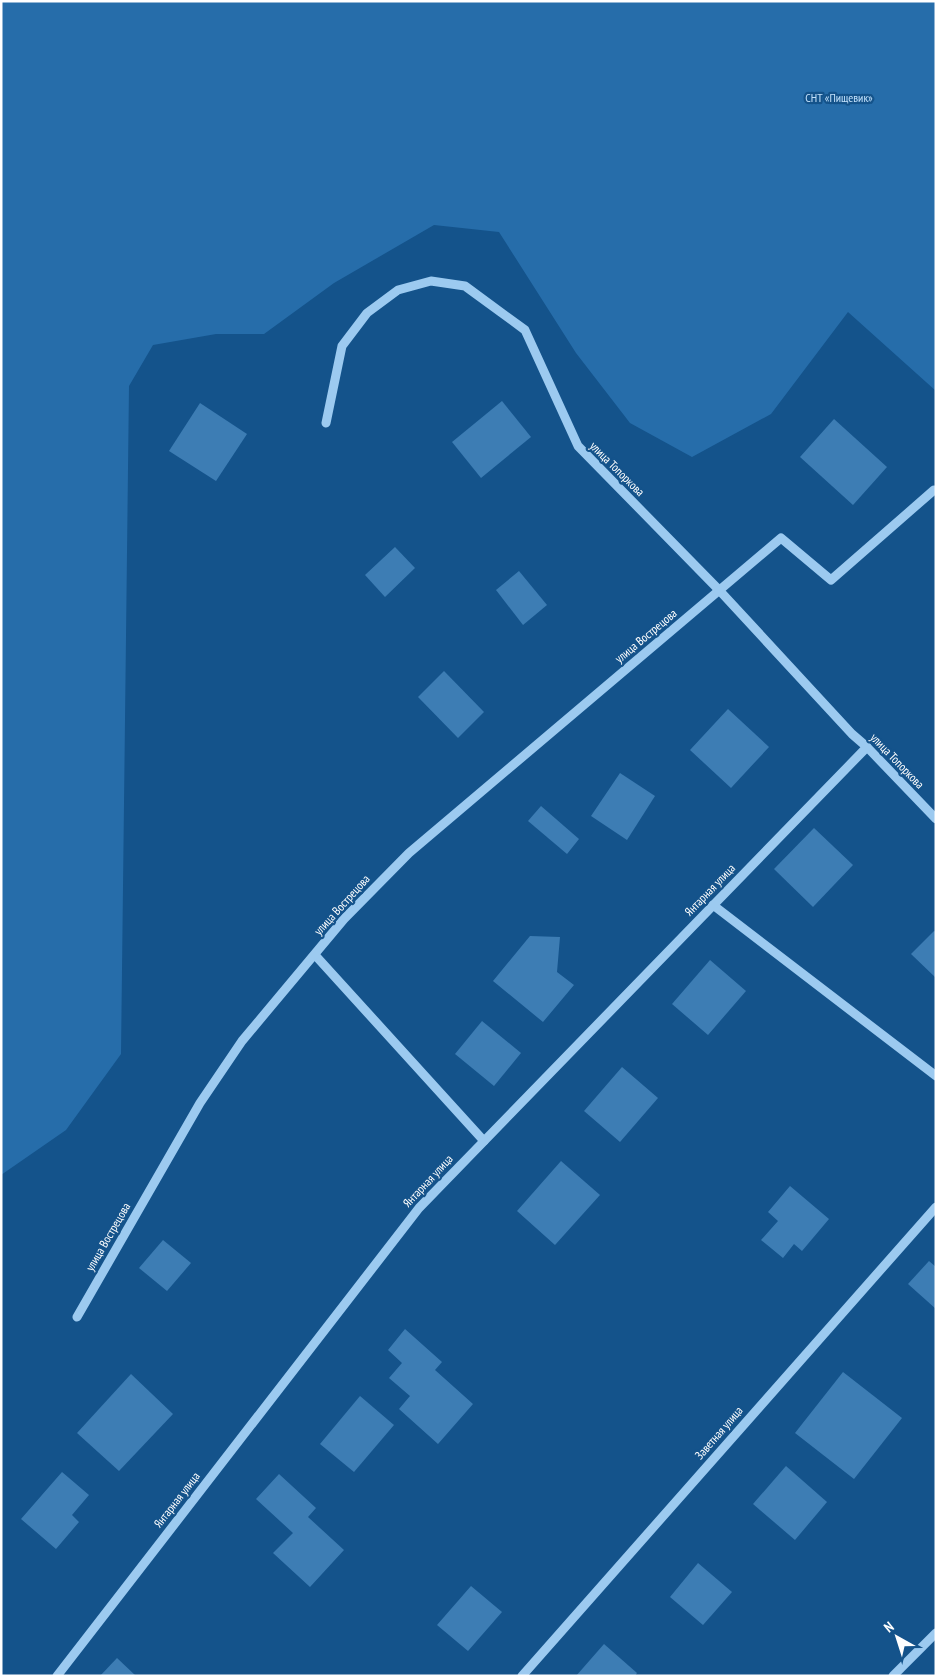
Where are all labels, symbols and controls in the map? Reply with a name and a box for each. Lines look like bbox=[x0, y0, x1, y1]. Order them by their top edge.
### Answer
park label: СНТ «Пищевик» bbox=[805, 90, 873, 105]
street label: улица Топоркова bbox=[587, 438, 648, 499]
street label: улица Вострецова bbox=[612, 605, 680, 666]
street label: улица Топоркова bbox=[867, 730, 928, 792]
street label: Янтарная улица bbox=[681, 860, 738, 919]
street label: улица Вострецова bbox=[311, 871, 373, 938]
street label: Янтарная улица bbox=[400, 1151, 456, 1210]
street label: улица Вострецова bbox=[82, 1200, 133, 1274]
street label: Заветная улица bbox=[692, 1403, 746, 1462]
street label: Янтарная улица bbox=[150, 1469, 203, 1530]
north arrow bbox=[872, 1612, 922, 1662]
text: N bbox=[880, 1618, 897, 1636]

